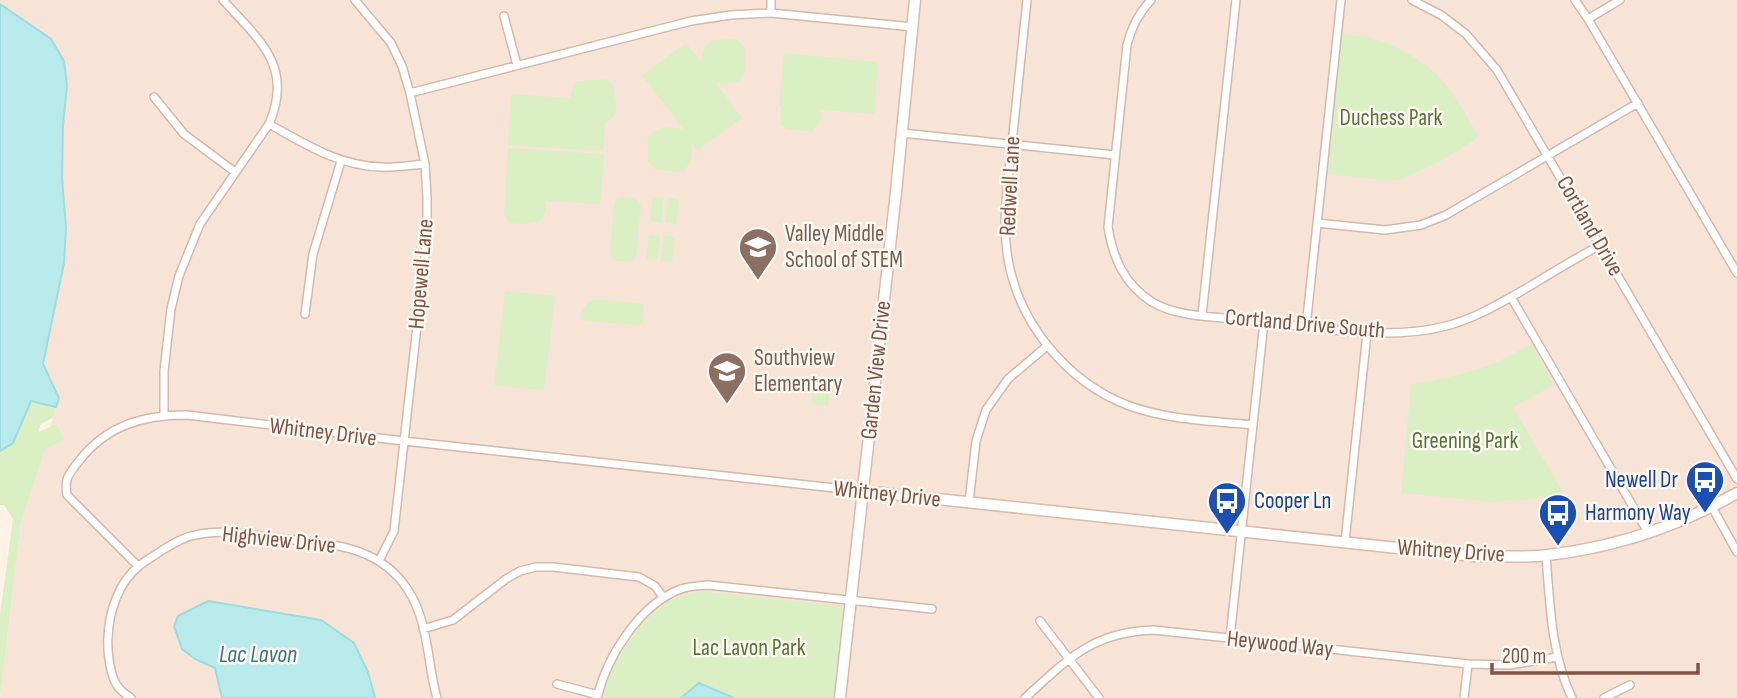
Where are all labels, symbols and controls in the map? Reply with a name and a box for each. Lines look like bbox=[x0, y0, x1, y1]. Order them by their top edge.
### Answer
park label: Duchess Park bbox=[1340, 104, 1443, 132]
street label: Redwell Lane bbox=[993, 135, 1027, 237]
street label: Cortland Drive bbox=[1550, 171, 1630, 281]
street label: Hopewell Lane bbox=[402, 218, 440, 330]
place label: Valley Middle School of STEM bbox=[785, 220, 903, 274]
school or university icon: Valley Middle School of STEM bbox=[737, 226, 779, 281]
street label: Garden View Drive bbox=[855, 299, 897, 441]
street label: Cortland Drive South bbox=[1224, 303, 1386, 345]
place label: Southview Elementary bbox=[754, 344, 843, 398]
school or university icon: Southview Elementary bbox=[706, 350, 748, 405]
street label: Whitney Drive bbox=[268, 412, 378, 452]
park label: Greening Park bbox=[1412, 427, 1519, 455]
bus stop icon: Newell Dr bbox=[1684, 459, 1726, 514]
place label: Newell Dr bbox=[1605, 466, 1678, 494]
street label: Whitney Drive bbox=[832, 474, 942, 514]
bus stop icon: Cooper Ln bbox=[1206, 480, 1248, 535]
place label: Cooper Ln bbox=[1254, 487, 1331, 515]
bus stop icon: Harmony Way bbox=[1537, 492, 1579, 547]
place label: Harmony Way bbox=[1585, 499, 1691, 527]
street label: Highview Drive bbox=[221, 520, 337, 560]
street label: Whitney Drive bbox=[1396, 533, 1506, 569]
street label: Heywood Way bbox=[1225, 624, 1335, 664]
scale bar bbox=[1492, 632, 1698, 676]
park label: Lac Lavon Park bbox=[693, 634, 806, 662]
water label: Lac Lavon bbox=[219, 640, 297, 669]
text: 200 m bbox=[1502, 644, 1546, 669]

